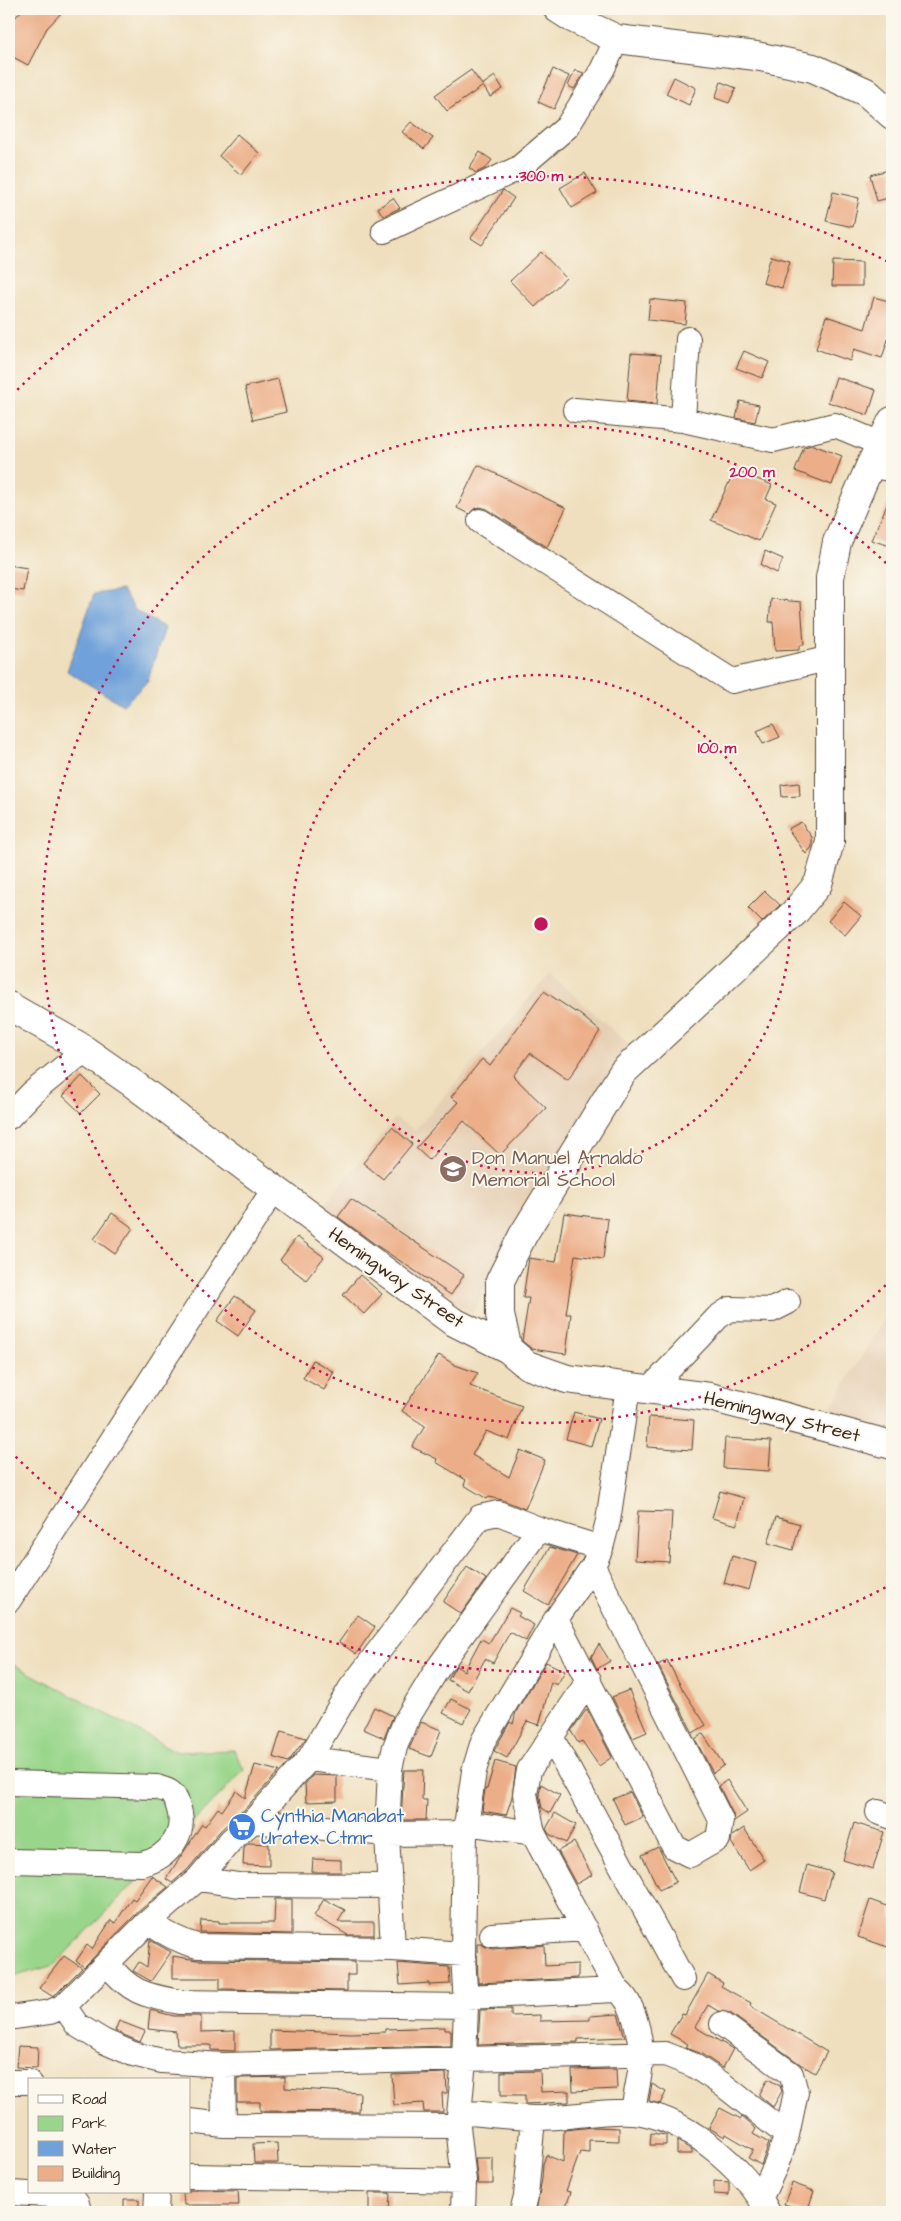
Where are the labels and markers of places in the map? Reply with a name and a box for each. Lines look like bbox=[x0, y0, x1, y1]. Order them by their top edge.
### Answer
centre of rings bbox=[532, 915, 550, 933]
place label: Don Manuel Arnaldo Memorial School bbox=[472, 1145, 643, 1194]
school or university icon: Don Manuel Arnaldo Memorial School bbox=[438, 1154, 468, 1184]
place label: Cynthia Manabat Uratex Ctmr bbox=[261, 1803, 405, 1852]
supermarket icon: Cynthia Manabat Uratex Ctmr bbox=[227, 1812, 257, 1842]

